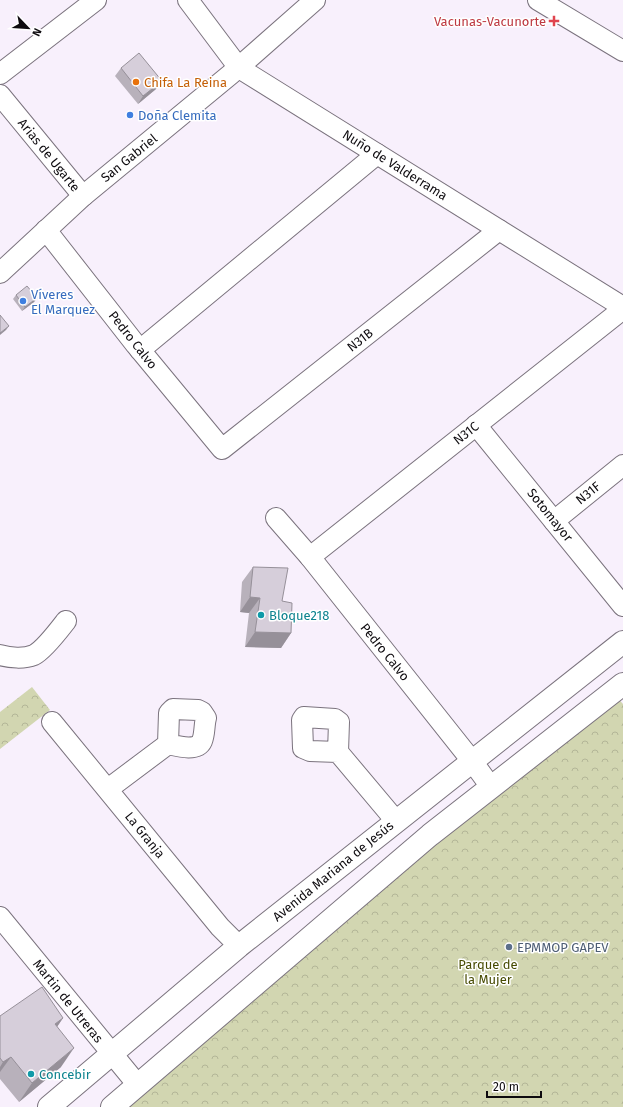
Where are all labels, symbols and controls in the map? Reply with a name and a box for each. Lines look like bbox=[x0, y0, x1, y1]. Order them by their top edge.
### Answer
north arrow bbox=[8, 8, 48, 48]
place label: Vacunas-Vacunorte bbox=[434, 14, 546, 29]
marker: Vacunas-Vacunorte bbox=[549, 16, 559, 26]
text: N bbox=[29, 26, 44, 38]
place label: Chifa La Reina bbox=[144, 75, 227, 90]
marker: Chifa La Reina bbox=[131, 77, 141, 87]
place label: Doña Clemita bbox=[138, 108, 217, 123]
marker: Doña Clemita bbox=[125, 110, 135, 120]
street label: Arias de Ugarte bbox=[15, 115, 83, 195]
street label: Nuño de Valderrama bbox=[340, 127, 450, 203]
street label: San Gabriel bbox=[98, 131, 160, 185]
place label: Víveres El Marquez bbox=[31, 287, 95, 317]
marker: Víveres El Marquez bbox=[18, 296, 28, 306]
street label: Pedro Calvo bbox=[106, 308, 160, 372]
street label: N31B bbox=[344, 325, 376, 355]
street label: N31C bbox=[450, 418, 482, 448]
street label: N31F bbox=[573, 478, 604, 507]
street label: Sotomayor bbox=[524, 486, 576, 544]
place label: Bloque218 bbox=[269, 608, 329, 623]
marker: Bloque218 bbox=[256, 610, 266, 620]
street label: Pedro Calvo bbox=[357, 620, 413, 684]
street label: La Granja bbox=[122, 809, 168, 861]
street label: Avenida Mariana de Jesús bbox=[270, 818, 396, 924]
place label: EPMMOP GAPEV bbox=[517, 940, 609, 955]
marker: EPMMOP GAPEV bbox=[504, 942, 514, 952]
street label: Martin de Utreras bbox=[30, 956, 106, 1046]
park label: Parque de la Mujer bbox=[458, 957, 518, 987]
place label: Concebir bbox=[39, 1067, 91, 1082]
marker: Concebir bbox=[26, 1069, 36, 1079]
scale bar bbox=[487, 1073, 541, 1099]
text: 20 m bbox=[493, 1080, 519, 1094]

